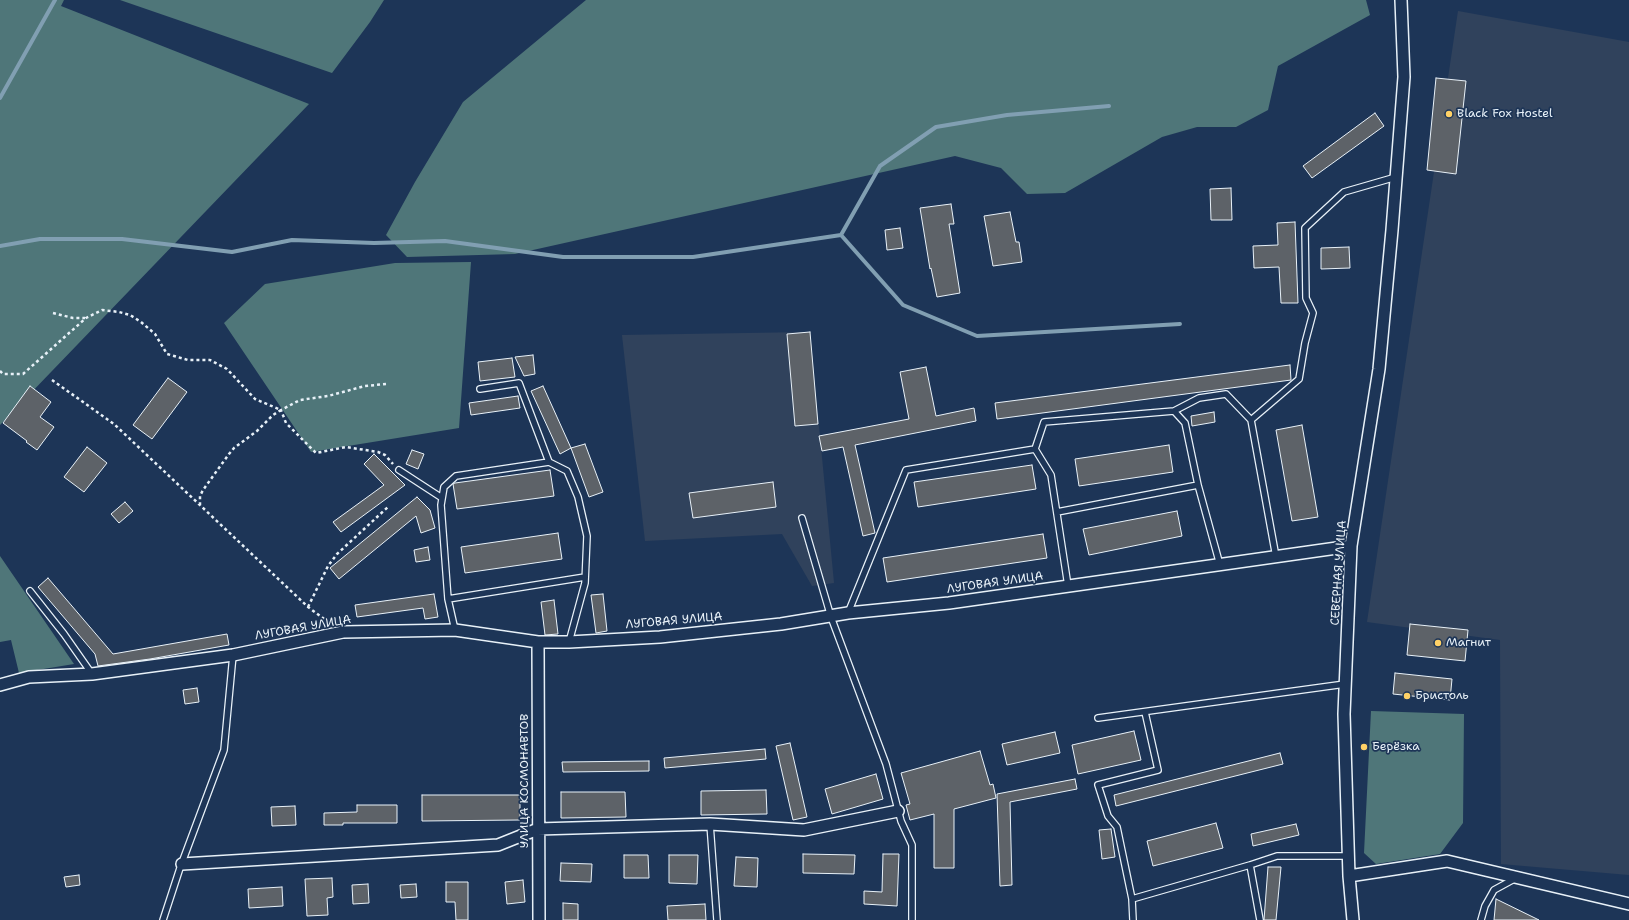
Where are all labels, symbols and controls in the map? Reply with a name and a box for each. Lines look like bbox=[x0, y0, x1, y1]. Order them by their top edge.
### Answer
place label: Black Fox Hostel bbox=[1457, 107, 1553, 121]
marker: Black Fox Hostel bbox=[1444, 109, 1454, 119]
street label: СЕВЕРНАЯ УЛИЦА bbox=[1328, 520, 1350, 626]
street label: ЛУГОВАЯ УЛИЦА bbox=[946, 569, 1044, 597]
street label: ЛУГОВАЯ УЛИЦА bbox=[625, 610, 723, 632]
street label: ЛУГОВАЯ УЛИЦА bbox=[254, 612, 352, 644]
place label: Магнит bbox=[1446, 636, 1491, 650]
marker: Магнит bbox=[1433, 638, 1443, 648]
place label: Бристоль bbox=[1415, 689, 1469, 703]
marker: Бристоль bbox=[1402, 691, 1412, 701]
street label: УЛИЦА КОСМОНАВТОВ bbox=[518, 714, 532, 848]
place label: Берёзка bbox=[1372, 740, 1420, 754]
marker: Берёзка bbox=[1359, 742, 1369, 752]

